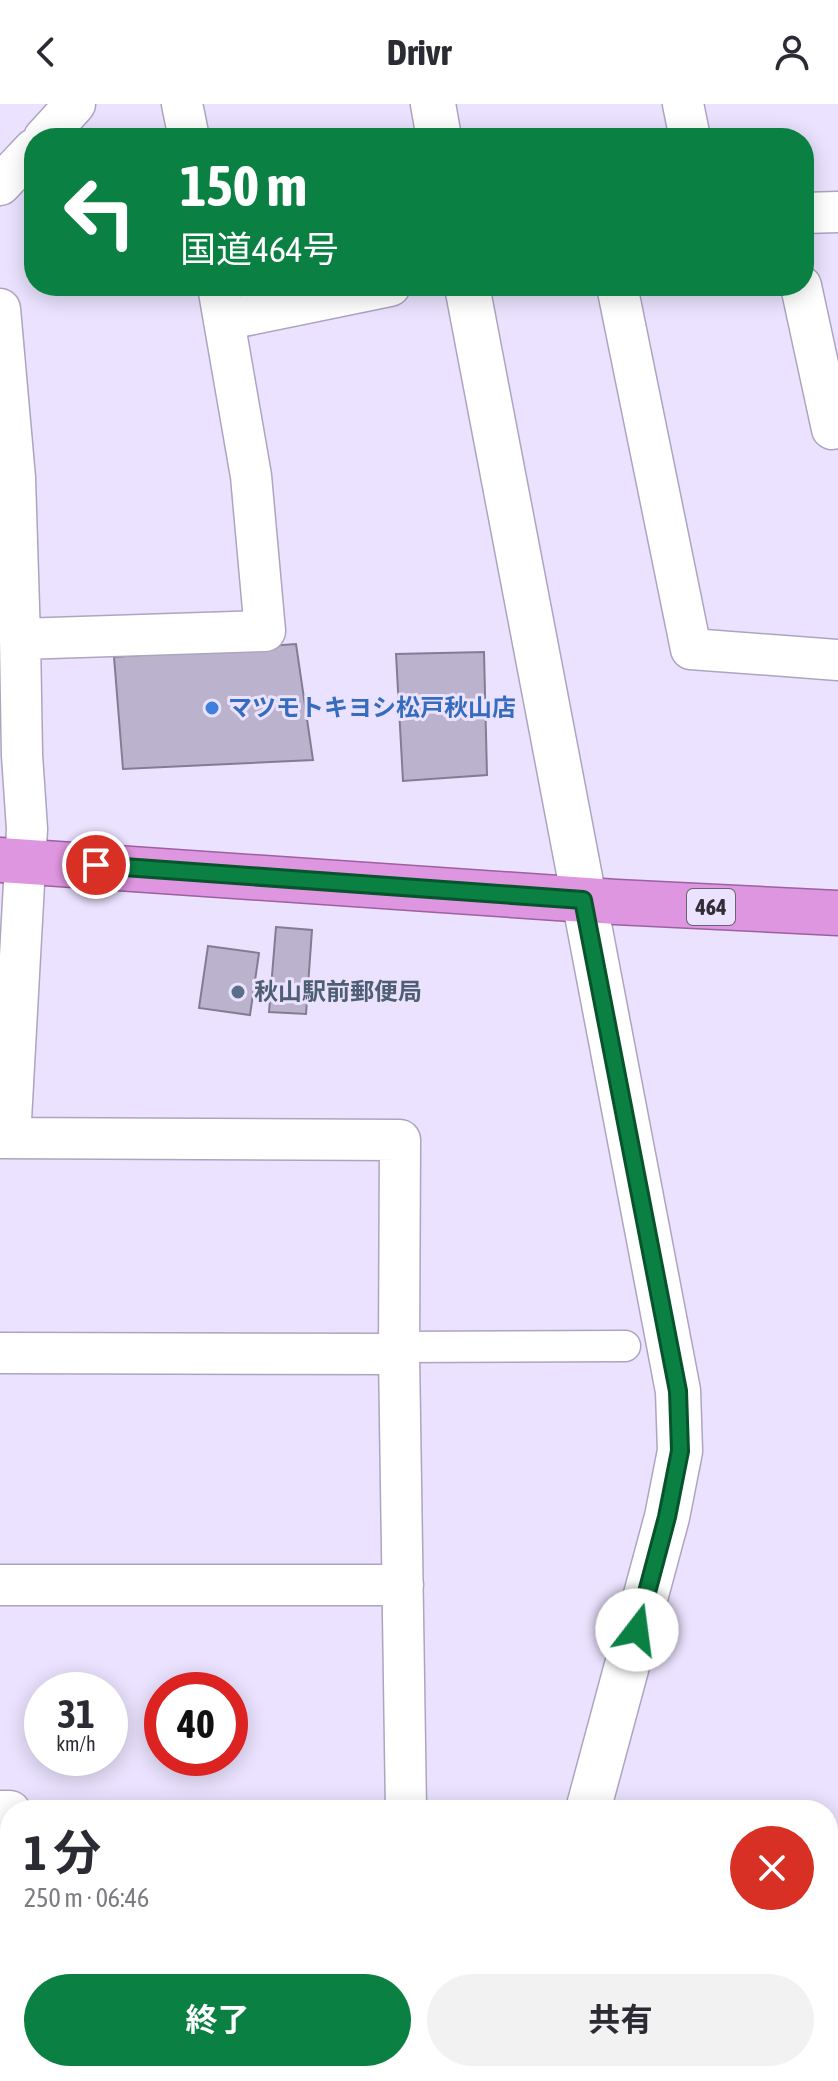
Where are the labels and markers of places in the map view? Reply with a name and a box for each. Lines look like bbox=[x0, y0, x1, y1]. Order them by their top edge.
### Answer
place label: マツモトキヨシ松戸秋山店 bbox=[228, 694, 516, 721]
marker: マツモトキヨシ松戸秋山店 bbox=[203, 699, 221, 717]
pin bbox=[62, 831, 130, 899]
place label: 秋山駅前郵便局 bbox=[254, 978, 422, 1005]
marker: 秋山駅前郵便局 bbox=[229, 983, 247, 1001]

